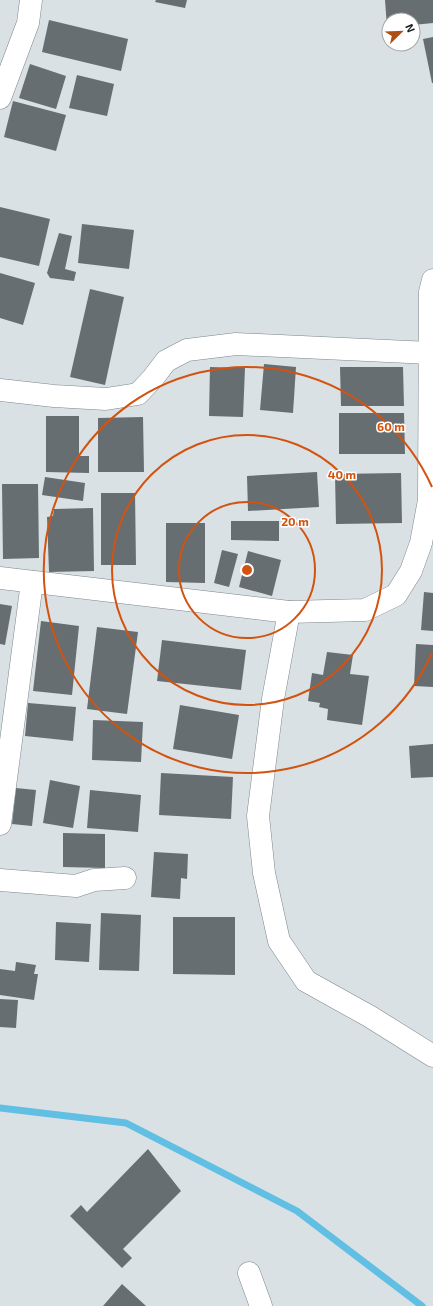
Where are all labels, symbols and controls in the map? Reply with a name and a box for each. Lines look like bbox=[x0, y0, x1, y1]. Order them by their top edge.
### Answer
north arrow bbox=[381, 12, 421, 52]
text: N bbox=[403, 22, 418, 34]
text: 60 m bbox=[377, 419, 405, 433]
text: 40 m bbox=[328, 467, 356, 481]
text: 20 m bbox=[281, 514, 309, 528]
centre of rings bbox=[240, 563, 254, 577]

